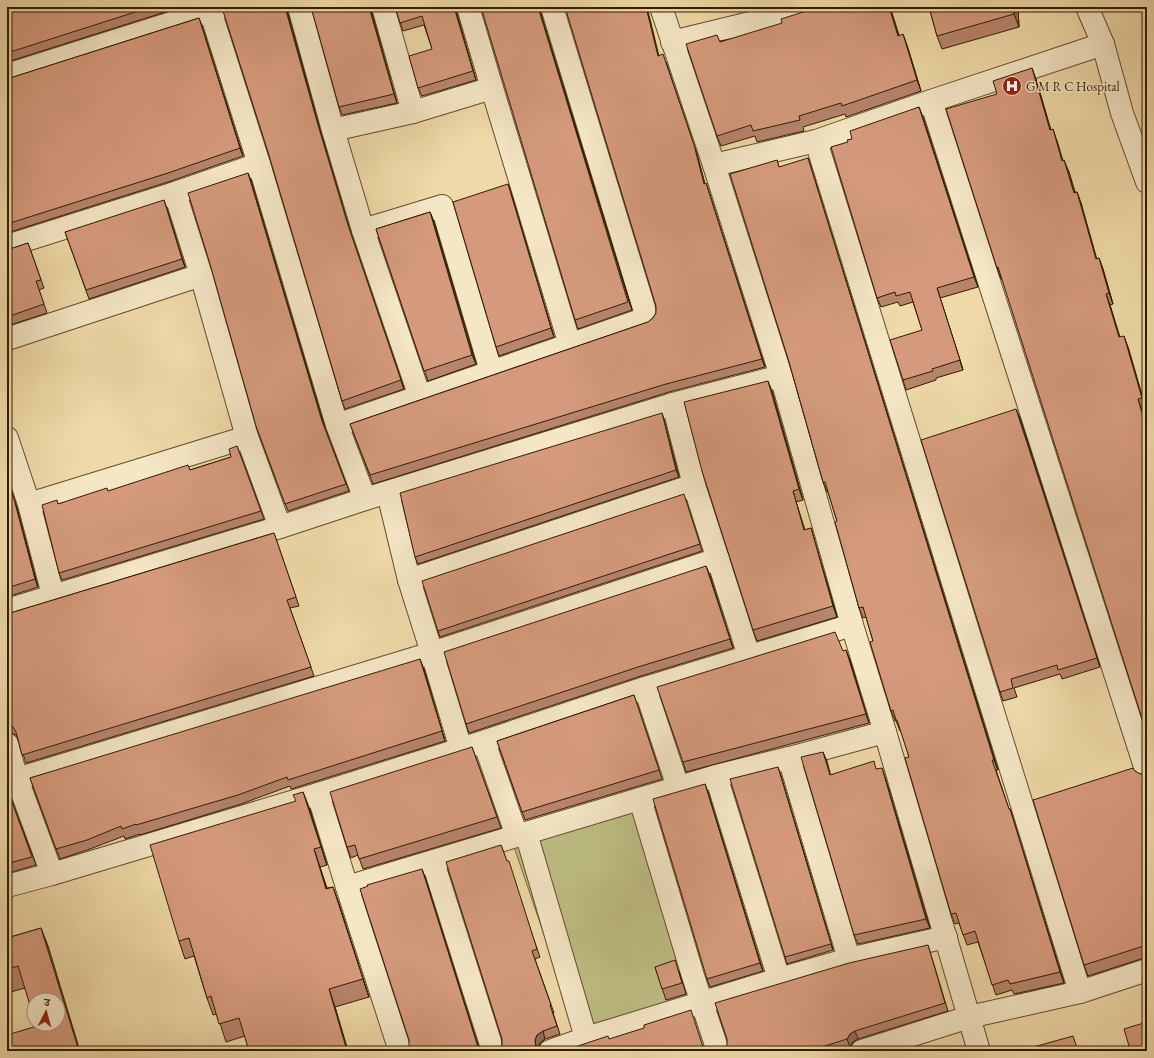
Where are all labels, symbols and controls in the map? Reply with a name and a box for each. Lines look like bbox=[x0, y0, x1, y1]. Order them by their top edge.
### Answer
hospital icon: G M R C Hospital bbox=[1001, 75, 1023, 97]
place label: G M R C Hospital bbox=[1026, 78, 1120, 95]
north arrow bbox=[26, 992, 66, 1032]
text: उ bbox=[43, 995, 52, 1009]

